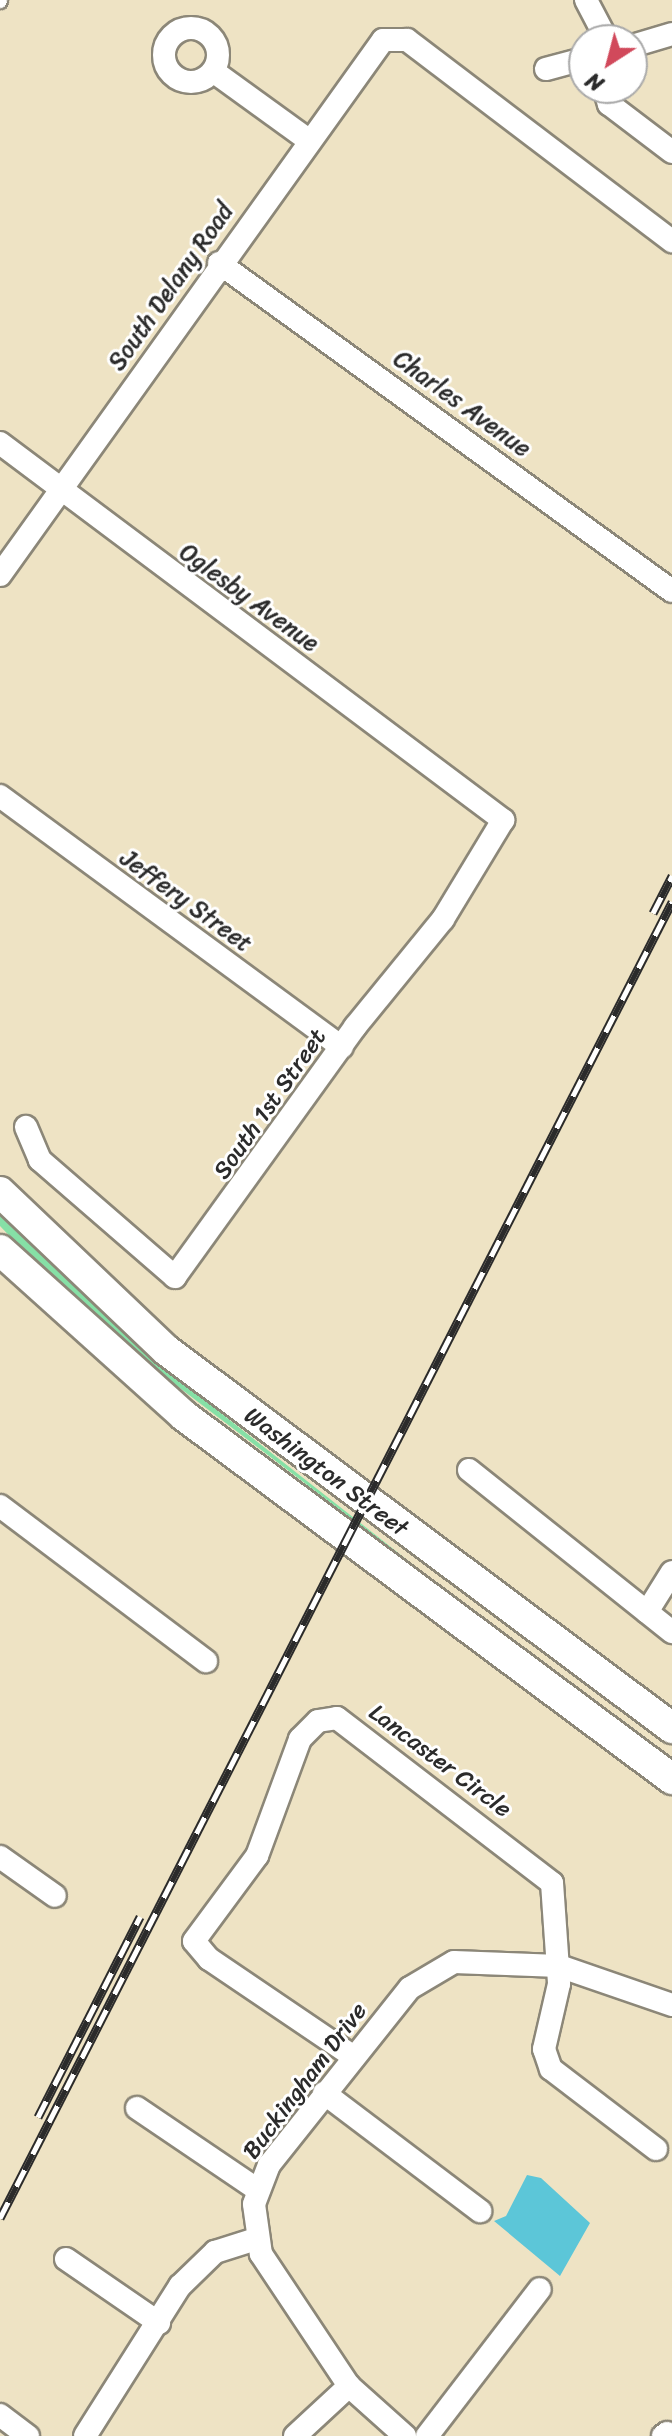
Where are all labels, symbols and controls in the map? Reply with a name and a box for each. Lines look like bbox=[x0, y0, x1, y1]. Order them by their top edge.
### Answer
north arrow bbox=[568, 24, 648, 104]
text: N bbox=[577, 62, 612, 102]
street label: South Delany Road bbox=[102, 198, 240, 376]
street label: Charles Avenue bbox=[388, 345, 536, 463]
street label: Oglesby Avenue bbox=[174, 538, 324, 658]
street label: Jeffery Street bbox=[115, 844, 257, 958]
street label: South 1st Street bbox=[207, 1023, 333, 1185]
street label: Washington Street bbox=[239, 1401, 413, 1543]
street label: Lancaster Circle bbox=[363, 1698, 517, 1824]
street label: Buckingham Drive bbox=[237, 1997, 373, 2165]

